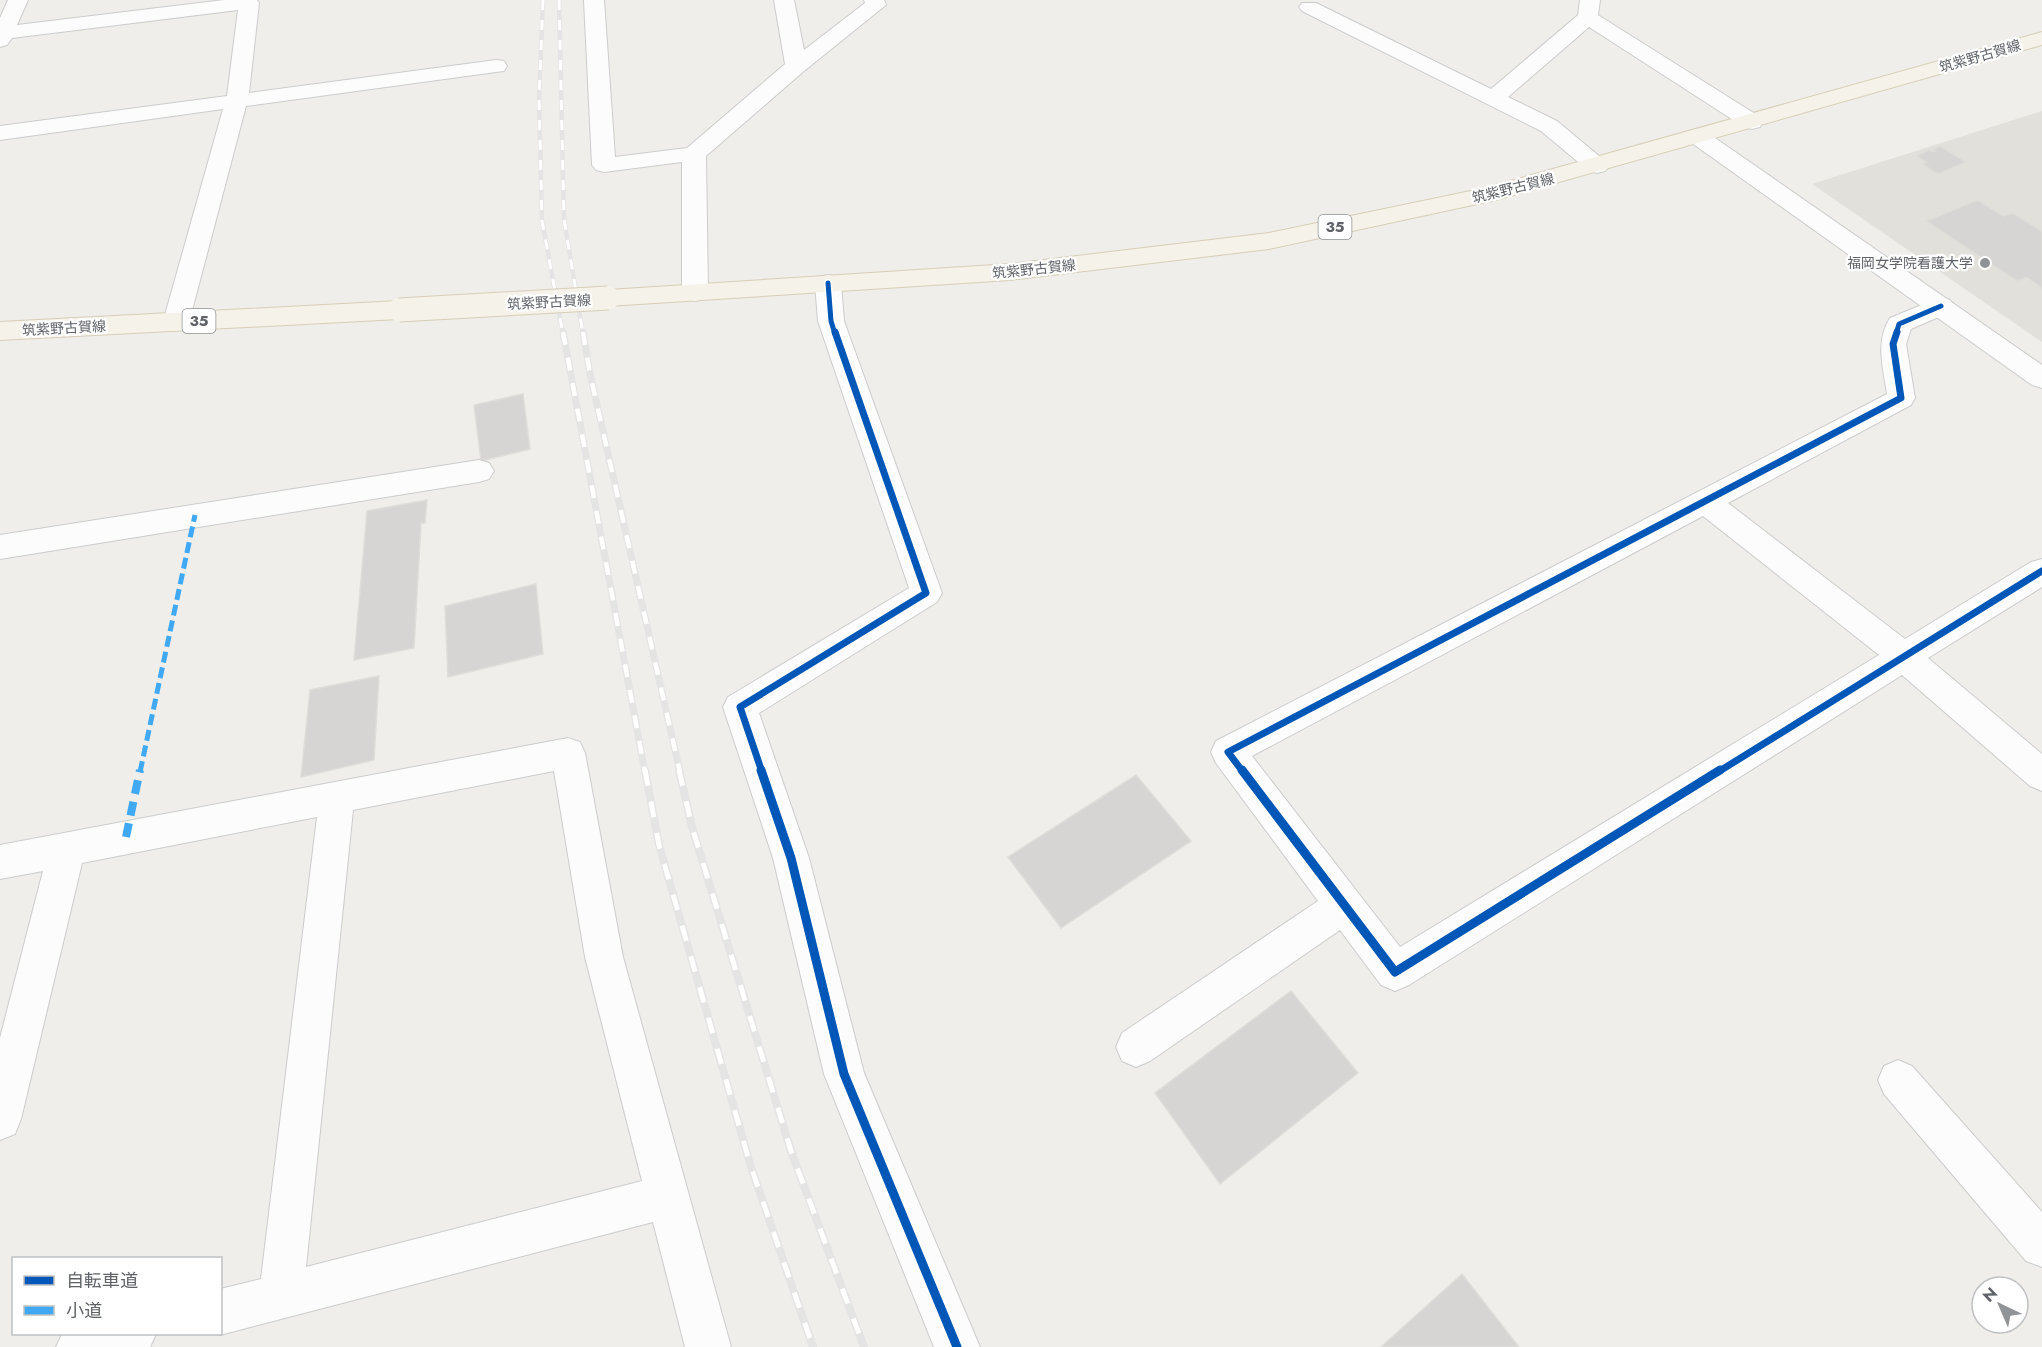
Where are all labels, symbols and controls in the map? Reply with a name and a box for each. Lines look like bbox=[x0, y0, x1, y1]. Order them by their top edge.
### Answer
street label: 筑紫野古賀線 bbox=[1937, 35, 2023, 77]
street label: 筑紫野古賀線 bbox=[1470, 168, 1556, 208]
road number: 35 bbox=[1318, 215, 1352, 239]
place label: 福岡女学院看護大学 bbox=[1847, 253, 1973, 273]
street label: 筑紫野古賀線 bbox=[991, 255, 1077, 283]
marker: 福岡女学院看護大学 bbox=[1978, 256, 1992, 270]
street label: 筑紫野古賀線 bbox=[507, 290, 591, 314]
road number: 35 bbox=[182, 309, 216, 333]
street label: 筑紫野古賀線 bbox=[22, 316, 106, 340]
legend bbox=[12, 1257, 222, 1335]
text: 自転車道 bbox=[66, 1268, 138, 1294]
north arrow bbox=[1970, 1275, 2030, 1335]
text: N bbox=[1977, 1282, 2002, 1307]
text: 小道 bbox=[66, 1298, 102, 1324]

